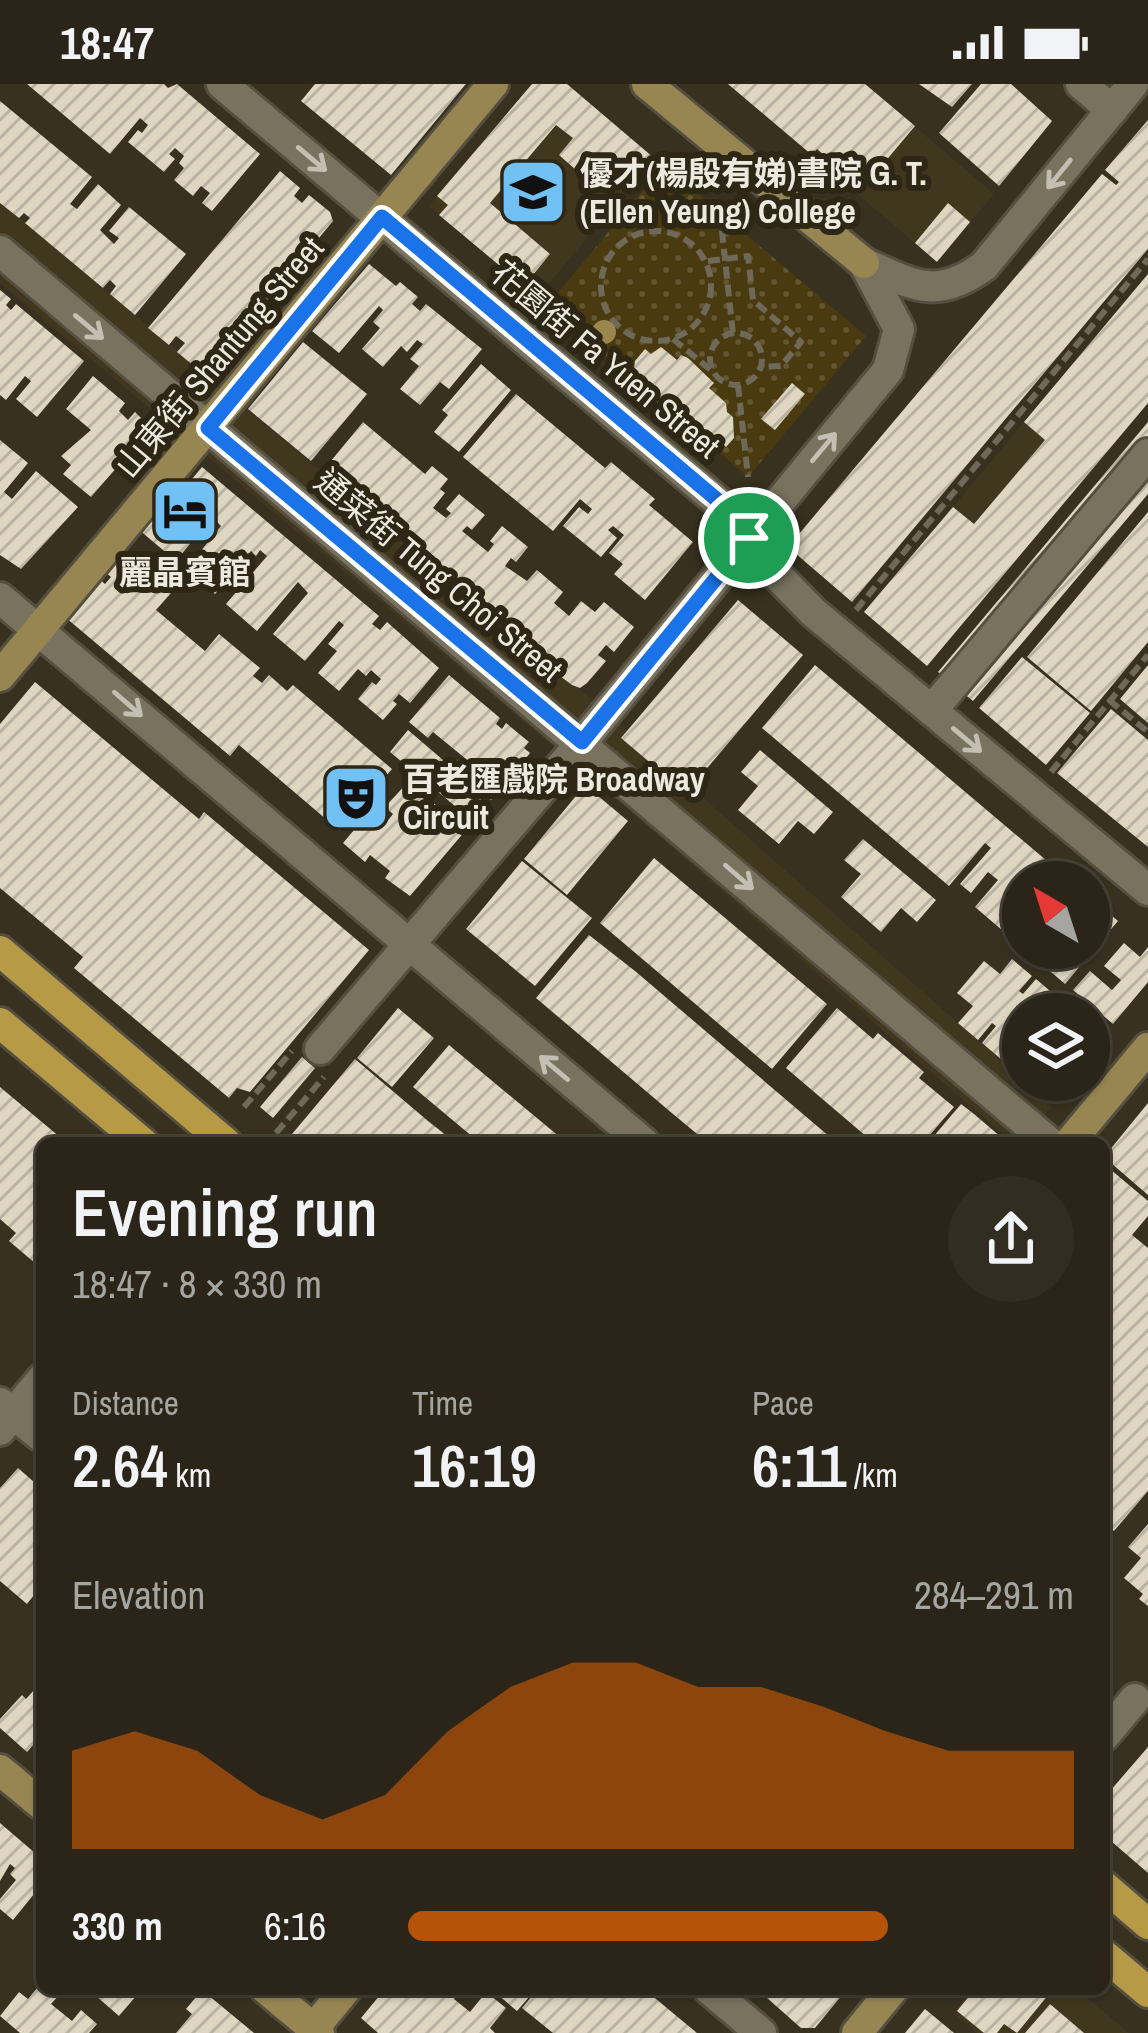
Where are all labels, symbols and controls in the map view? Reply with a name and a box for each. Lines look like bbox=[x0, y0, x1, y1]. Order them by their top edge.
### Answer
text: 18:47 bbox=[60, 12, 154, 73]
one-way arrow bbox=[296, 144, 327, 172]
place label: 優才(楊殷有娣)書院 G. T. (Ellen Yeung) College bbox=[580, 151, 927, 233]
school or university icon: 優才(楊殷有娣)書院 G. T. (Ellen Yeung) College bbox=[498, 157, 568, 227]
one-way arrow bbox=[1046, 158, 1073, 190]
street label: 山東街 Shantung Street bbox=[105, 227, 333, 487]
street label: 花園街 Fa Yuen Street bbox=[483, 250, 729, 468]
one-way arrow bbox=[73, 312, 104, 340]
one-way arrow bbox=[810, 432, 836, 464]
street label: 通菜街 Tung Choi Street bbox=[306, 458, 572, 692]
hotel icon: 麗晶賓館 bbox=[150, 476, 220, 546]
pin bbox=[698, 487, 800, 589]
icon: arrive bbox=[716, 505, 782, 571]
place label: 麗晶賓館 bbox=[119, 550, 251, 594]
one-way arrow bbox=[112, 689, 143, 717]
one-way arrow bbox=[951, 726, 983, 752]
place label: 百老匯戲院 Broadway Circuit bbox=[403, 757, 705, 839]
theatre icon: 百老匯戲院 Broadway Circuit bbox=[321, 763, 391, 833]
north arrow bbox=[1002, 861, 1110, 969]
map controls bbox=[1002, 861, 1110, 1101]
one-way arrow bbox=[724, 863, 754, 891]
button: layers bbox=[1002, 993, 1110, 1101]
one-way arrow bbox=[539, 1055, 570, 1082]
text: Evening run bbox=[72, 1168, 378, 1257]
button: share bbox=[948, 1176, 1074, 1302]
text: 18:47 · 8 × 330 m bbox=[72, 1258, 322, 1310]
text: Distance bbox=[72, 1381, 179, 1425]
text: Time bbox=[412, 1381, 473, 1425]
text: Pace bbox=[752, 1381, 814, 1425]
text: 2.64 bbox=[72, 1425, 168, 1506]
text: 16:19 bbox=[412, 1425, 537, 1506]
text: 6:11 bbox=[752, 1425, 847, 1506]
text: km bbox=[168, 1453, 211, 1497]
text: /km bbox=[847, 1453, 898, 1497]
text: Elevation bbox=[72, 1569, 205, 1621]
text: 284–291 m bbox=[914, 1569, 1074, 1621]
text: 330 m bbox=[72, 1900, 163, 1952]
text: 6:16 bbox=[264, 1900, 326, 1952]

